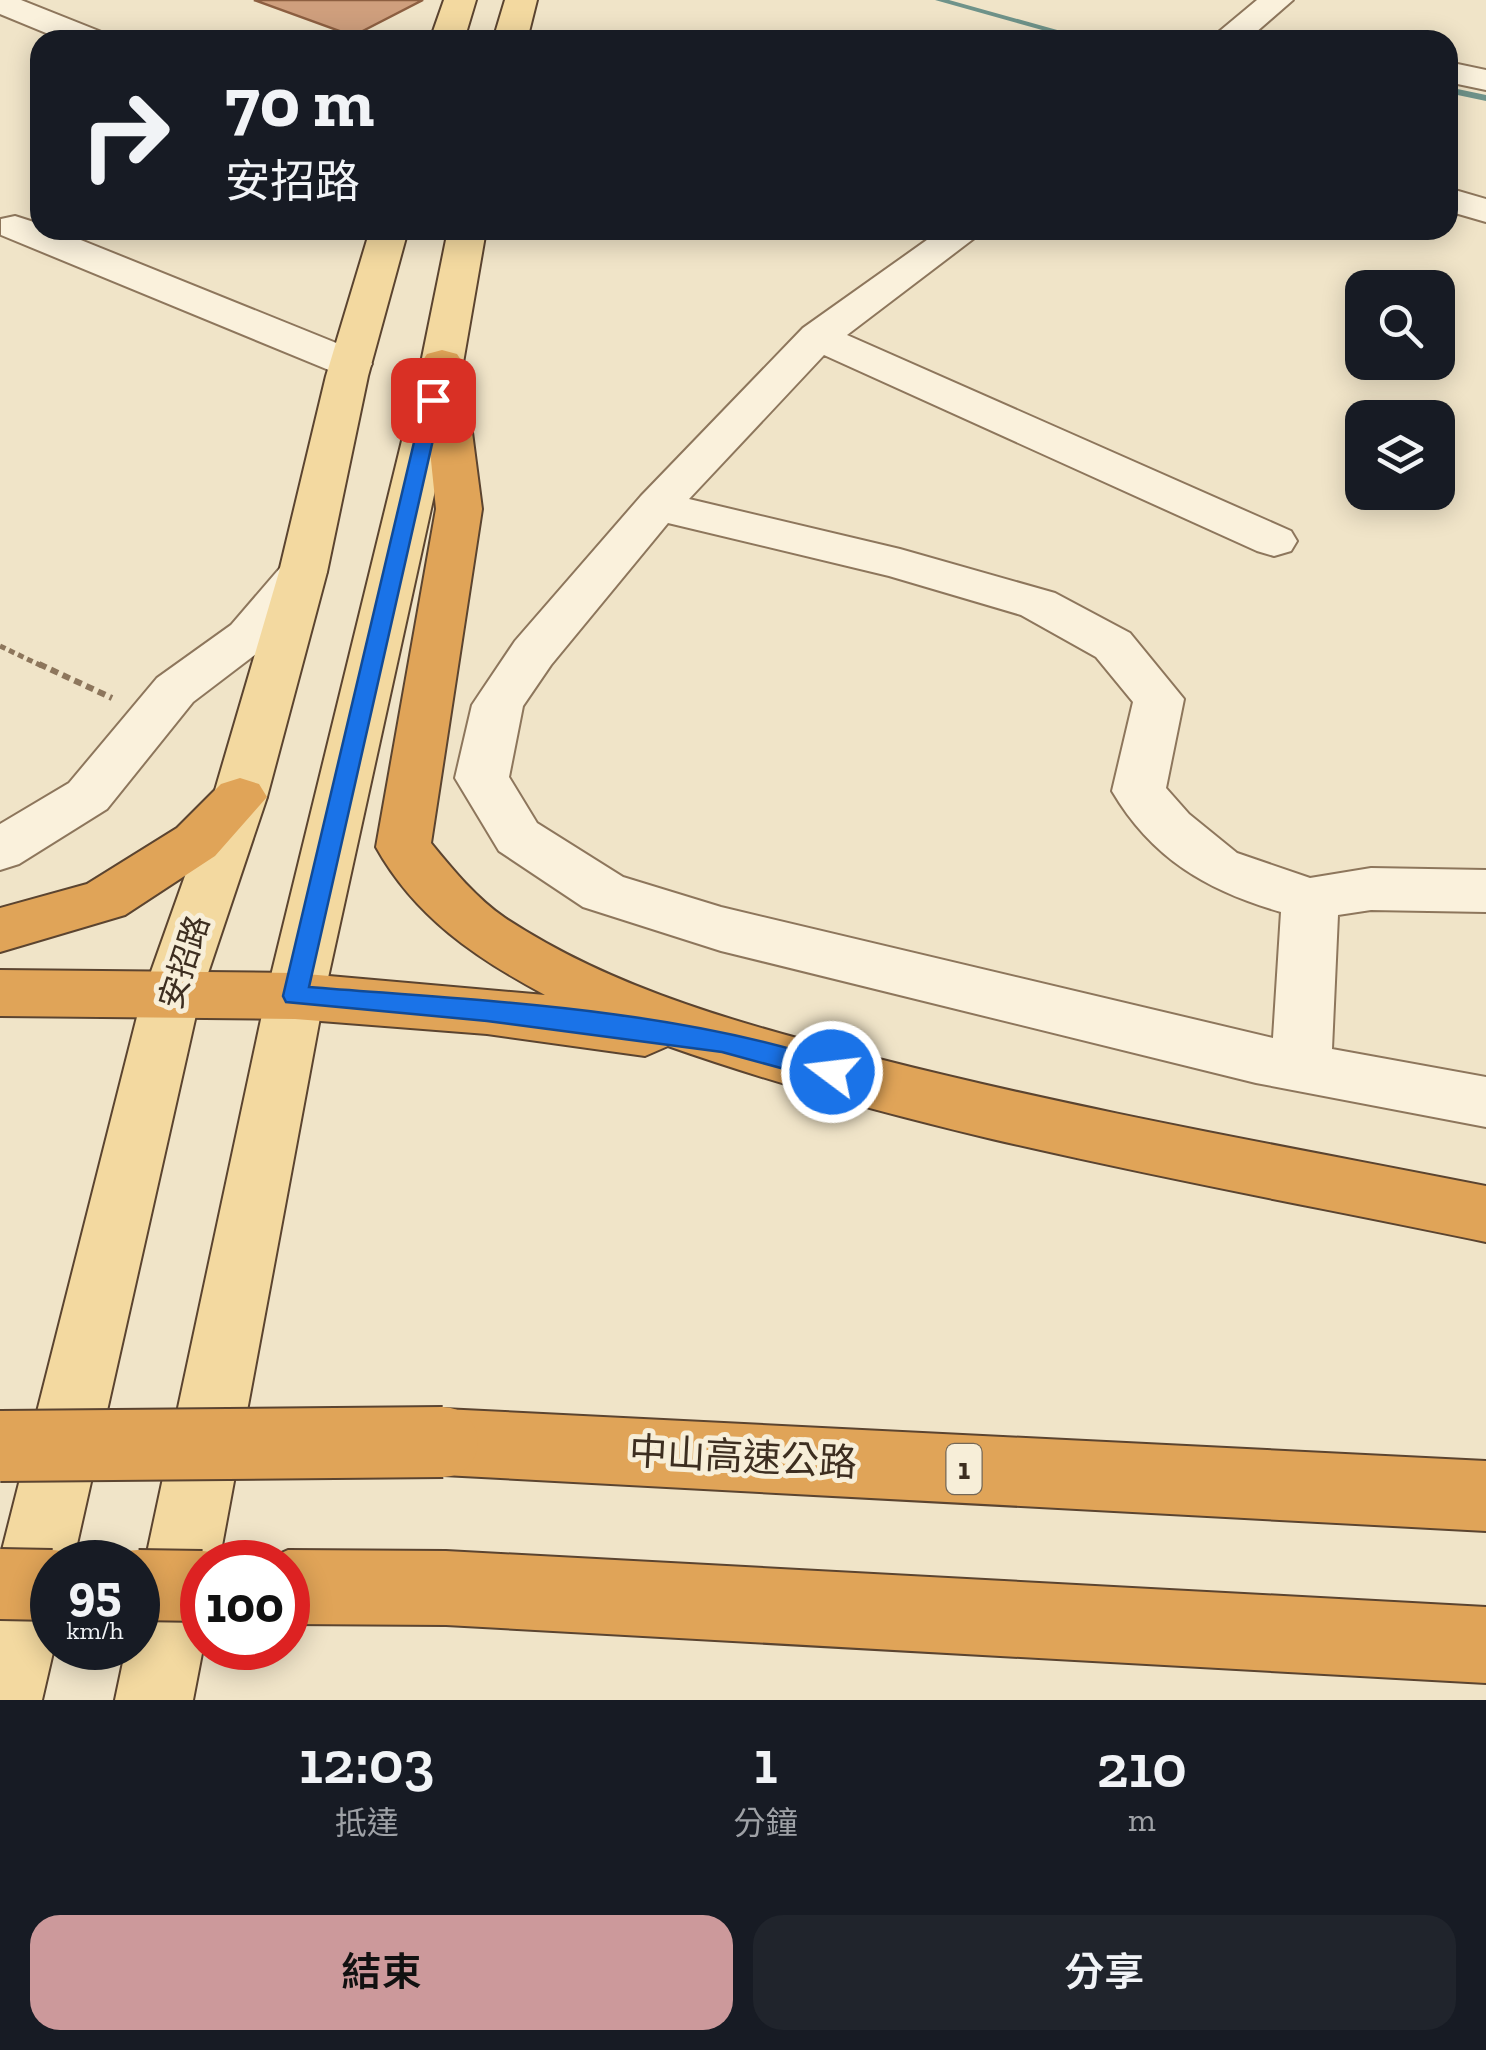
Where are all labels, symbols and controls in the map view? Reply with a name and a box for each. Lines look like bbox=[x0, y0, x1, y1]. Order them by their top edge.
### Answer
text: 70 m bbox=[225, 60, 374, 144]
icon: right bbox=[60, 70, 190, 200]
text: 安招路 bbox=[225, 155, 360, 209]
map controls bbox=[1345, 270, 1455, 510]
button: search bbox=[1345, 270, 1455, 380]
pin bbox=[391, 358, 476, 443]
icon: arrive bbox=[406, 373, 461, 428]
button: layers bbox=[1345, 400, 1455, 510]
street label: 安招路 bbox=[151, 910, 217, 1014]
position arrow bbox=[780, 1020, 884, 1124]
street label: 中山高速公路 bbox=[628, 1428, 858, 1486]
road number: 1 bbox=[946, 1444, 982, 1494]
speed limit sign: 100 bbox=[180, 1540, 310, 1670]
text: 95 bbox=[69, 1563, 121, 1623]
text: km/h bbox=[66, 1615, 124, 1645]
text: 12:03 bbox=[299, 1726, 435, 1798]
text: 1 bbox=[754, 1726, 778, 1798]
text: 210 bbox=[1097, 1730, 1187, 1802]
text: m bbox=[1128, 1801, 1156, 1839]
text: 抵達 bbox=[335, 1804, 399, 1842]
text: 分鐘 bbox=[734, 1804, 798, 1842]
button: 結束 bbox=[30, 1915, 733, 2030]
button: 分享 bbox=[753, 1915, 1456, 2030]

